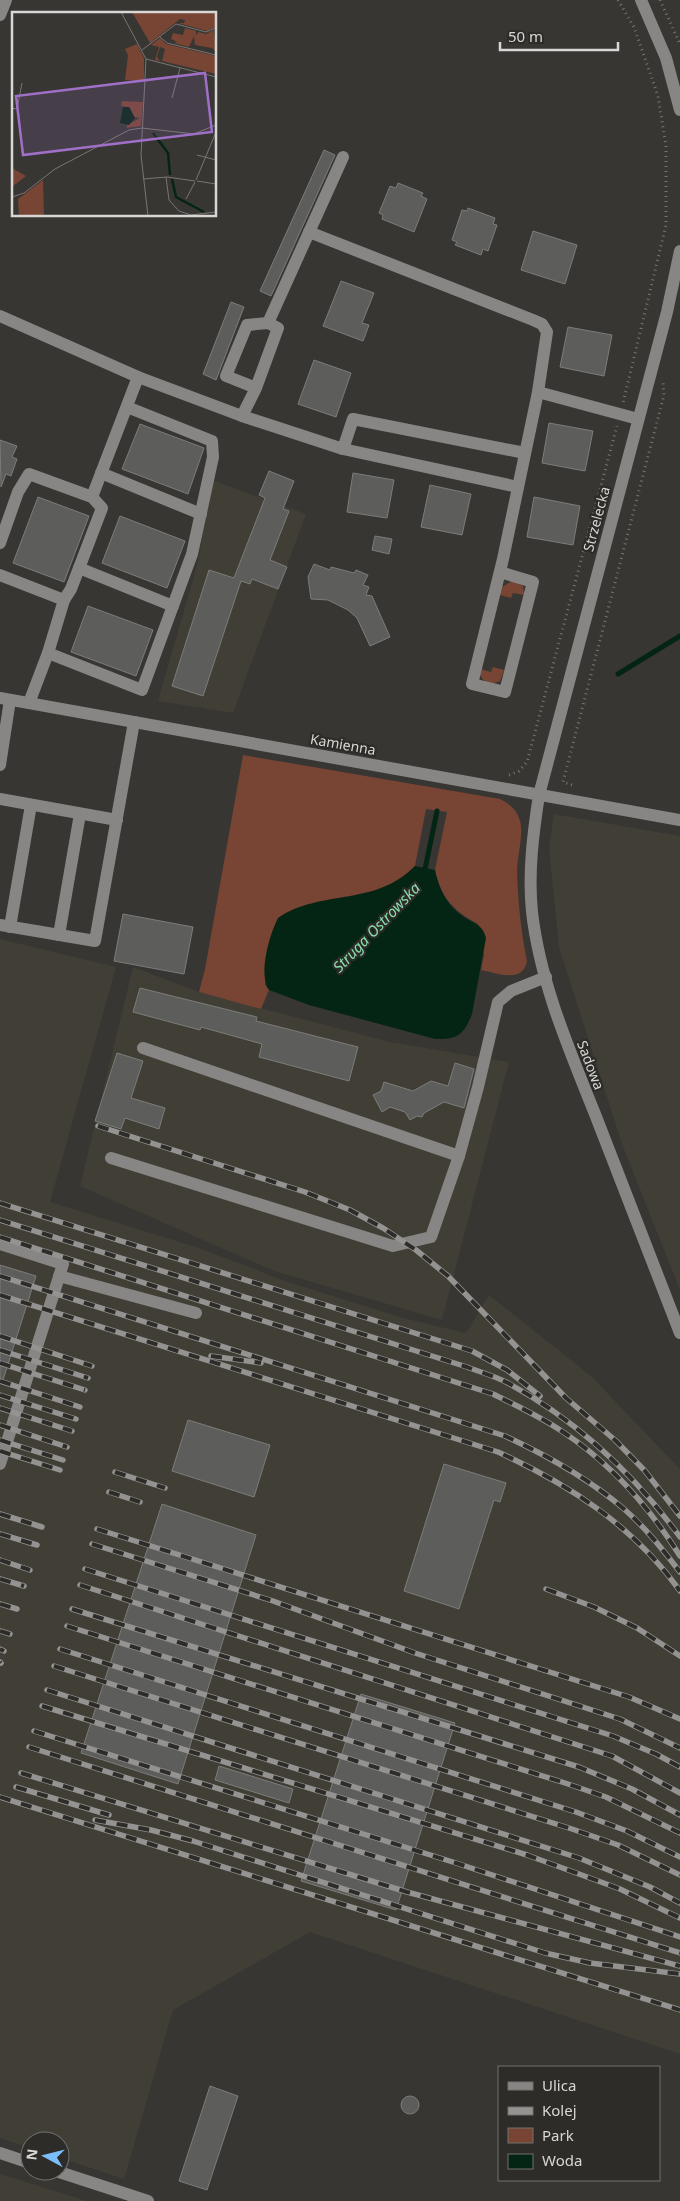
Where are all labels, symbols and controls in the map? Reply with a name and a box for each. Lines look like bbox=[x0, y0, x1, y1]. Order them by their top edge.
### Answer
inset map bbox=[12, 12, 216, 216]
scale bar bbox=[500, 20, 618, 52]
text: 50 m bbox=[508, 26, 543, 46]
street label: Strzelecka bbox=[578, 484, 614, 554]
street label: Kamienna bbox=[309, 729, 377, 759]
water label: Struga Ostrowska bbox=[328, 877, 424, 976]
street label: Sadowa bbox=[573, 1038, 609, 1092]
legend bbox=[498, 2066, 660, 2181]
text: Ulica bbox=[542, 2075, 576, 2095]
text: Kolej bbox=[542, 2100, 577, 2120]
text: Park bbox=[542, 2125, 574, 2145]
north arrow bbox=[20, 2131, 70, 2181]
text: N bbox=[21, 2148, 42, 2161]
text: Woda bbox=[542, 2150, 582, 2170]

